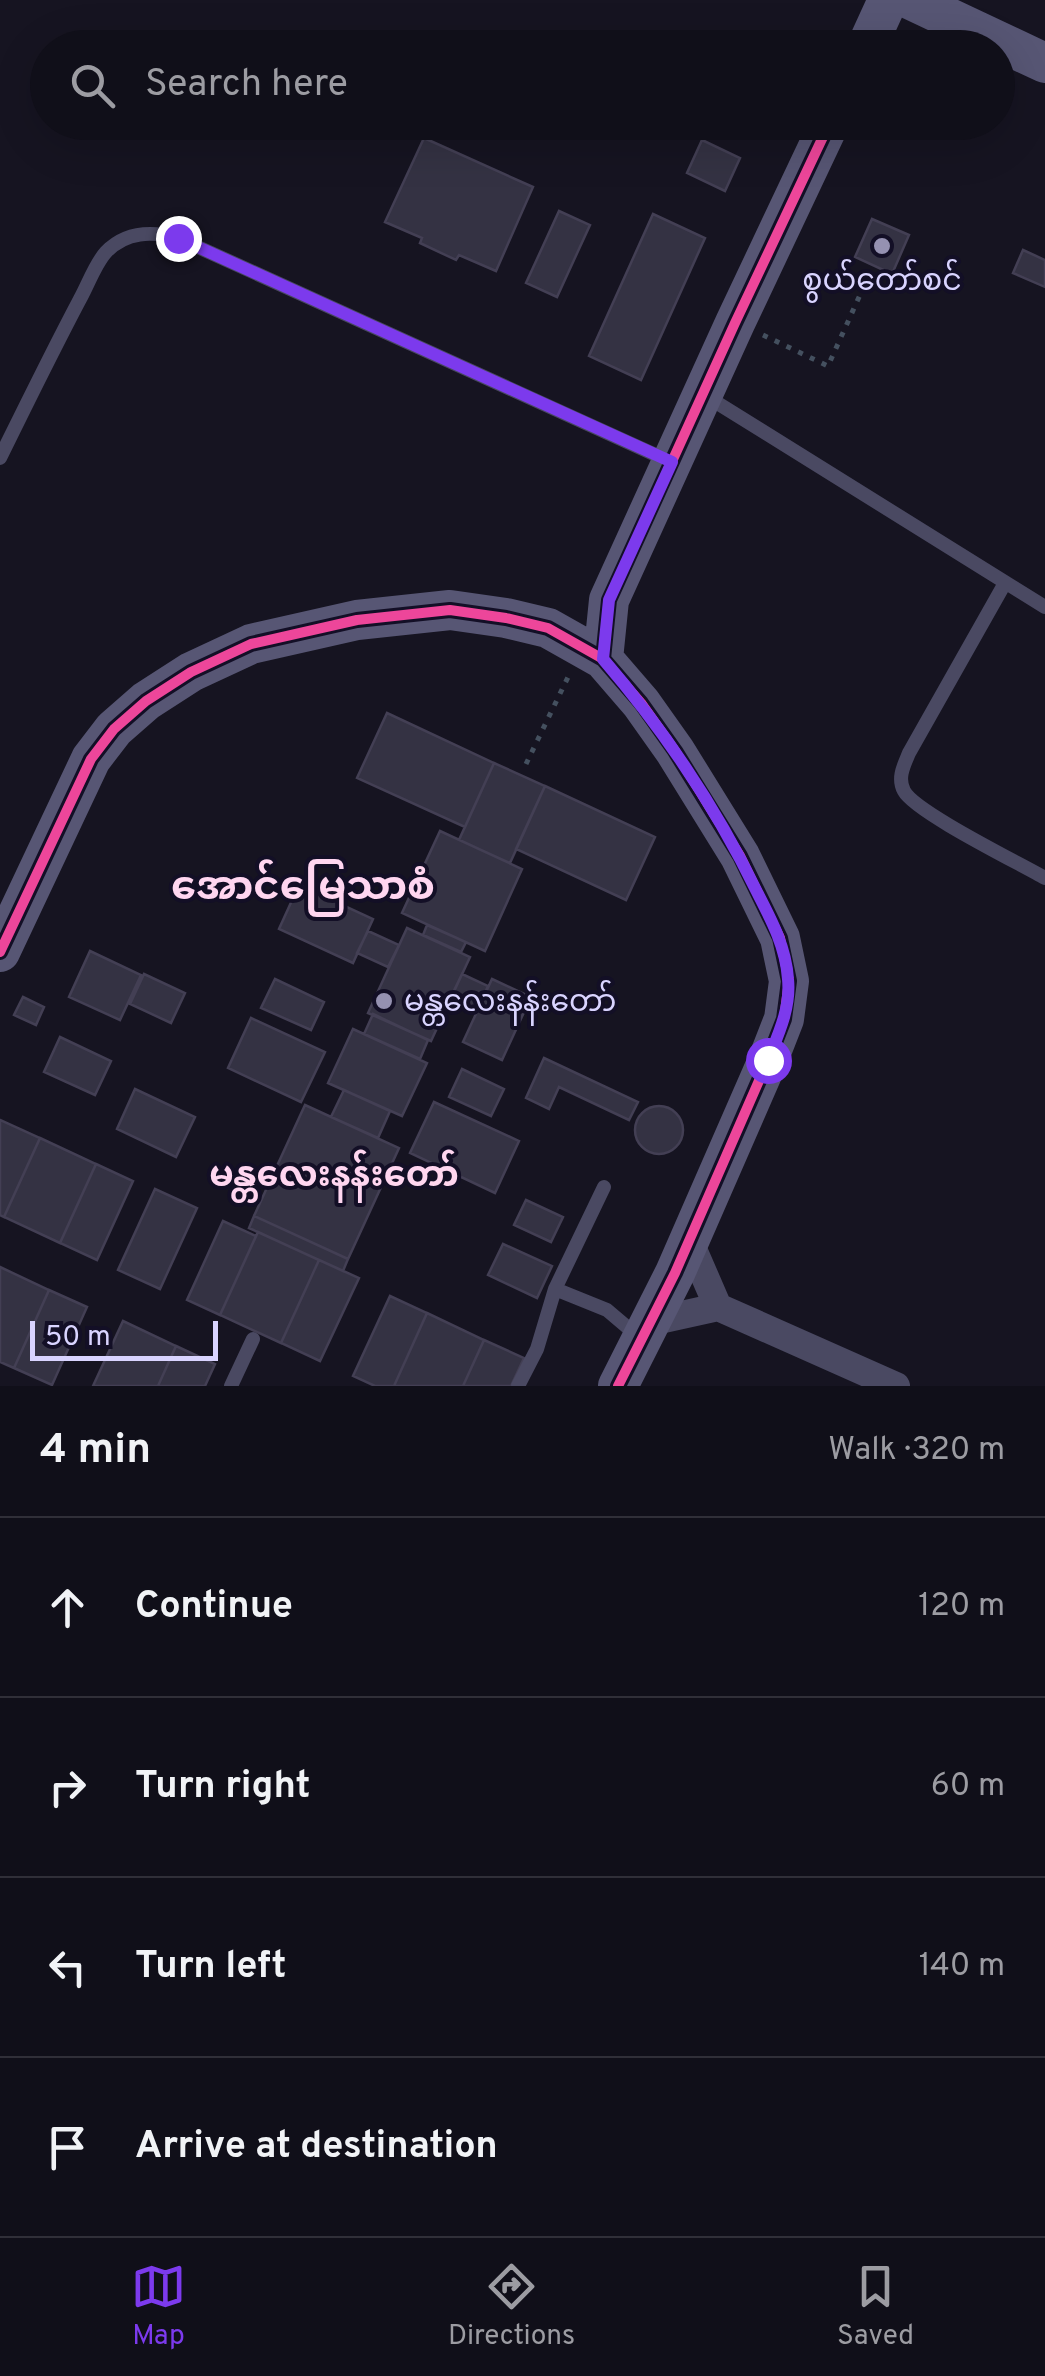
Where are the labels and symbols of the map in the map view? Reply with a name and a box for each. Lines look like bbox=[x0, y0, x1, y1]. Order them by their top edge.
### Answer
route end bbox=[156, 216, 202, 262]
marker: စွယ်တော်စင် bbox=[871, 235, 893, 257]
place label: စွယ်တော်စင် bbox=[802, 258, 962, 303]
district label: အောင်မြေသာစံ bbox=[171, 859, 435, 917]
place label: မန္တလေးနန်းတော် bbox=[404, 979, 616, 1026]
marker: မန္တလေးနန်းတော် bbox=[373, 990, 395, 1012]
route start bbox=[746, 1038, 792, 1084]
district label: မန္တလေးနန်းတော် bbox=[209, 1149, 459, 1203]
scale bar bbox=[30, 1316, 218, 1360]

